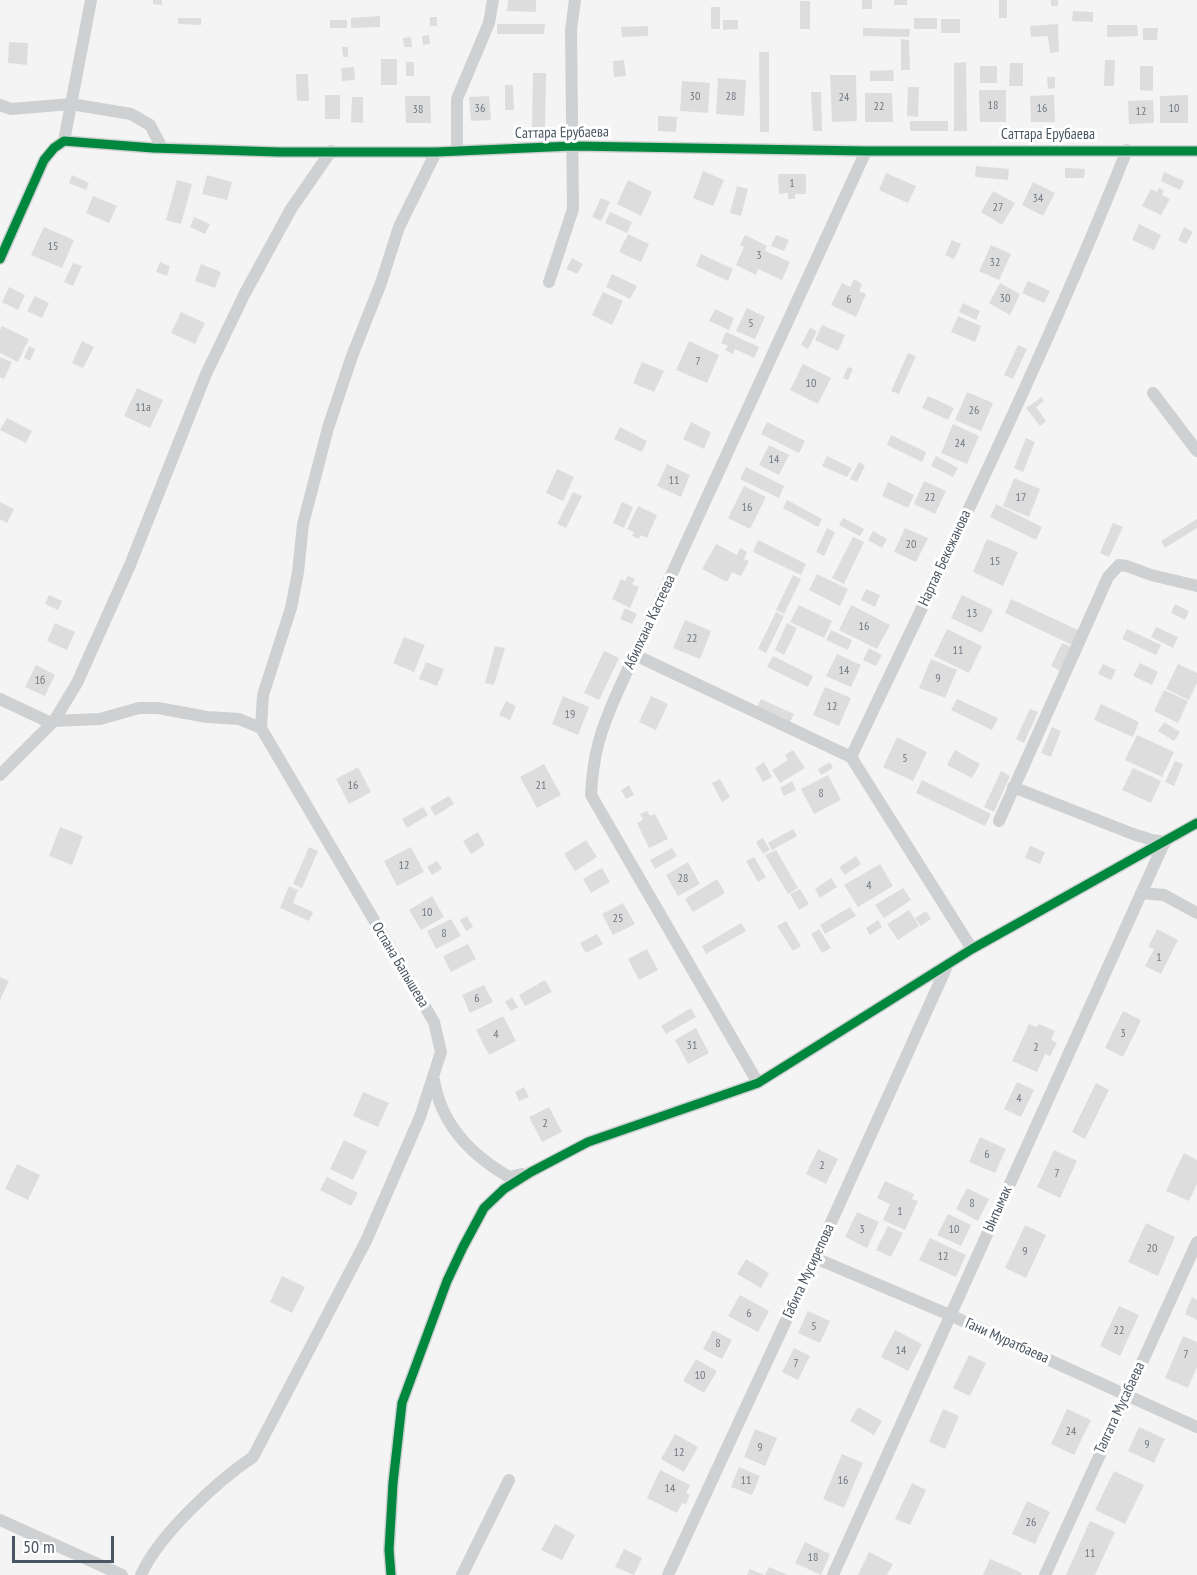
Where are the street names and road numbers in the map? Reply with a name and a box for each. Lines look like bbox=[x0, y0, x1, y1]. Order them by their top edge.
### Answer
street label: Саттара Ерубаева bbox=[515, 123, 609, 143]
street label: Саттара Ерубаева bbox=[1001, 126, 1095, 144]
street label: Нартая Бекежанова bbox=[915, 507, 975, 609]
street label: Абилхана Кастеева bbox=[620, 572, 680, 672]
street label: Оспана Бапышева bbox=[368, 919, 432, 1011]
street label: Ынтымак bbox=[980, 1183, 1016, 1235]
street label: Габита Мусирепова bbox=[779, 1221, 839, 1321]
street label: Гани Муратбаева bbox=[962, 1315, 1052, 1367]
street label: Талгата Мусабаева bbox=[1091, 1359, 1149, 1457]

